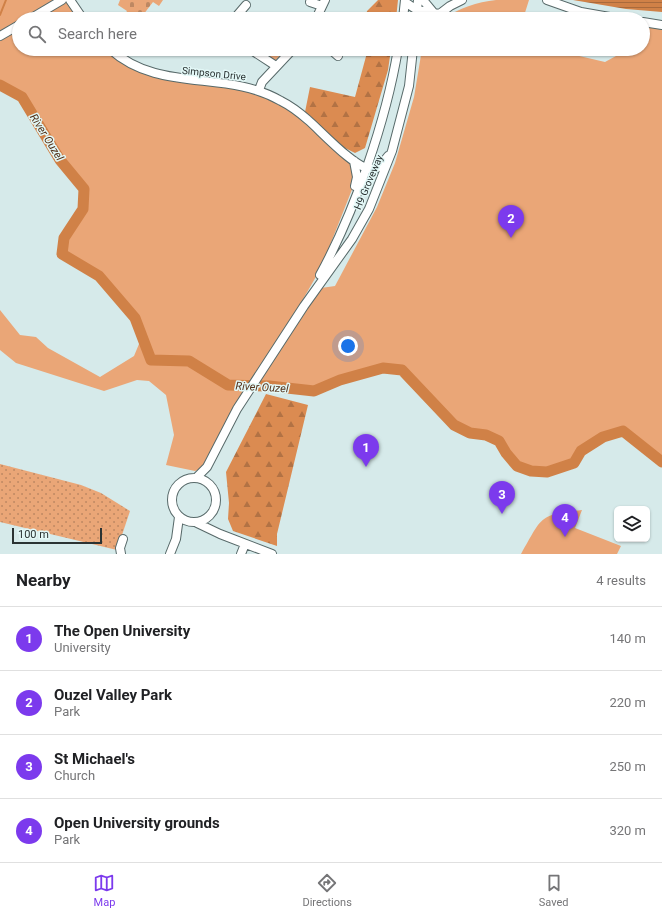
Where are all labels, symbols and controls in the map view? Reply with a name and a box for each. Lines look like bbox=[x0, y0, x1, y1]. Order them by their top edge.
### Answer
search box bbox=[12, 12, 650, 56]
icon: search bbox=[26, 23, 48, 45]
text: Search here bbox=[58, 25, 137, 43]
street label: Simpson Drive bbox=[182, 65, 246, 82]
water label: River Ouzel bbox=[27, 111, 66, 163]
street label: H9 Groveway bbox=[352, 153, 385, 211]
pin: 2 bbox=[498, 205, 524, 238]
your location bbox=[338, 336, 358, 356]
water label: River Ouzel bbox=[235, 380, 289, 395]
pin: 1 bbox=[353, 434, 379, 467]
pin: 3 bbox=[489, 481, 515, 514]
pin: 4 bbox=[552, 504, 578, 537]
map controls bbox=[614, 506, 650, 542]
button: layers bbox=[614, 506, 650, 542]
scale bar bbox=[12, 526, 102, 545]
text: 100 m bbox=[18, 528, 49, 541]
text: Nearby bbox=[16, 570, 71, 590]
text: 4 results bbox=[596, 573, 646, 588]
text: The Open University bbox=[54, 622, 190, 640]
text: 1 bbox=[25, 631, 33, 646]
text: 140 m bbox=[609, 631, 646, 646]
text: University bbox=[54, 640, 111, 655]
text: Ouzel Valley Park bbox=[54, 686, 172, 704]
text: 2 bbox=[25, 695, 33, 710]
text: 220 m bbox=[609, 695, 646, 710]
text: Park bbox=[54, 704, 80, 719]
text: St Michael's bbox=[54, 750, 135, 768]
text: 3 bbox=[25, 759, 33, 774]
text: 250 m bbox=[609, 759, 646, 774]
text: Church bbox=[54, 768, 95, 783]
text: Open University grounds bbox=[54, 814, 220, 832]
text: 4 bbox=[25, 823, 33, 838]
text: 320 m bbox=[609, 823, 646, 838]
text: Park bbox=[54, 832, 80, 847]
tab: Map bbox=[93, 872, 115, 909]
tab: Directions bbox=[302, 872, 352, 909]
tab: Saved bbox=[539, 872, 569, 909]

